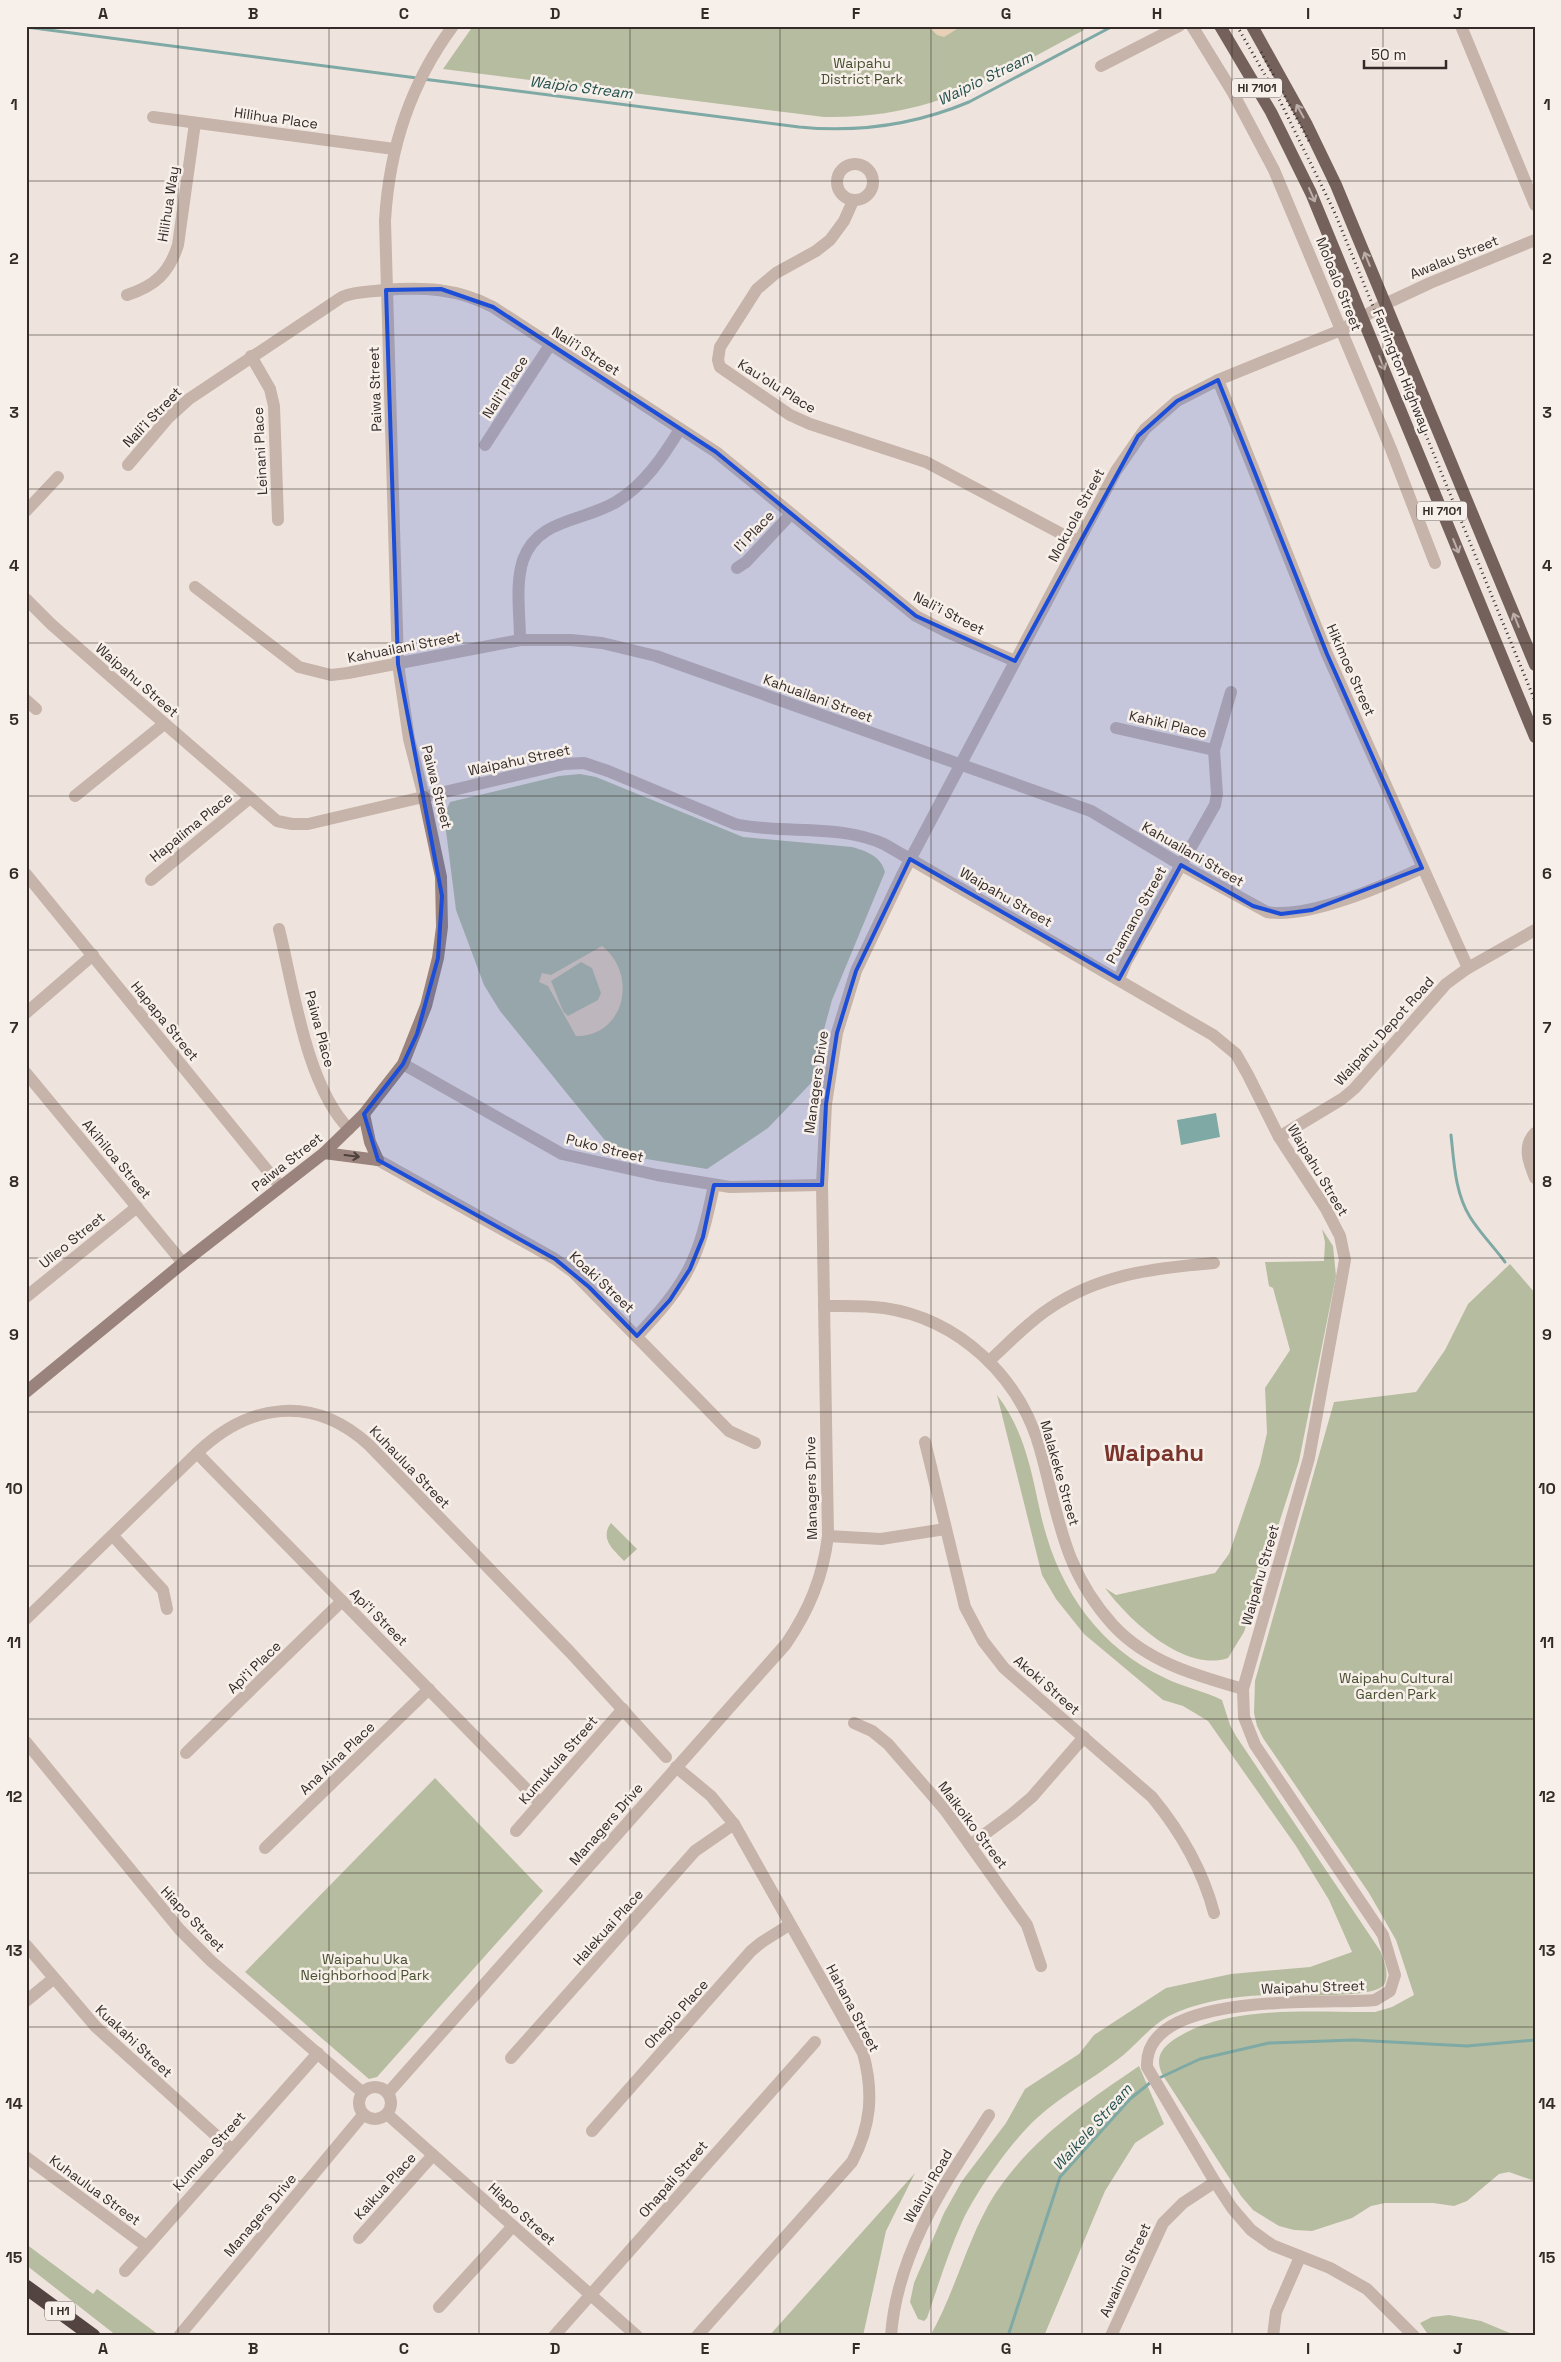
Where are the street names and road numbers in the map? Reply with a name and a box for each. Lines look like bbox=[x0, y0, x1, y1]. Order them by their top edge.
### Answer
road number: HI 7101 bbox=[1232, 78, 1282, 98]
street label: Hilihua Place bbox=[233, 103, 319, 133]
street label: Hilihua Way bbox=[153, 165, 183, 243]
street label: Awalau Street bbox=[1407, 231, 1501, 283]
street label: Moloalo Street bbox=[1312, 235, 1366, 333]
street label: Farrington Highway bbox=[1369, 307, 1435, 435]
street label: Nali'i Street bbox=[549, 322, 623, 380]
street label: Paiwa Street bbox=[365, 346, 385, 432]
street label: Nali'i Place bbox=[478, 352, 532, 422]
street label: Kau'olu Place bbox=[735, 355, 819, 417]
street label: Nali'i Street bbox=[119, 383, 185, 451]
street label: Leinani Place bbox=[249, 407, 271, 495]
street label: Mokuola Street bbox=[1044, 465, 1108, 565]
road number: HI 7101 bbox=[1417, 502, 1467, 520]
street label: I'i Place bbox=[730, 507, 778, 555]
street label: Nali'i Street bbox=[910, 587, 988, 639]
street label: Hikimoe Street bbox=[1323, 621, 1379, 719]
street label: Kahuailani Street bbox=[346, 627, 462, 667]
street label: Waipahu Street bbox=[92, 639, 182, 721]
street label: Kahuailani Street bbox=[761, 670, 875, 726]
street label: Kahiki Place bbox=[1127, 706, 1209, 742]
street label: Waipahu Street bbox=[466, 740, 572, 780]
street label: Paiwa Street bbox=[418, 743, 456, 831]
street label: Hapalima Place bbox=[146, 788, 236, 866]
street label: Kahuailani Street bbox=[1139, 817, 1247, 891]
street label: Waipahu Street bbox=[956, 863, 1056, 931]
street label: Puamano Street bbox=[1102, 863, 1170, 967]
street label: Waipahu Depot Road bbox=[1330, 973, 1438, 1089]
street label: Hapapa Street bbox=[127, 977, 203, 1065]
street label: Paiwa Place bbox=[301, 989, 339, 1069]
street label: Managers Drive bbox=[800, 1029, 832, 1135]
street label: Akihiloa Street bbox=[79, 1116, 155, 1202]
street label: Waipahu Street bbox=[1283, 1121, 1353, 1219]
street label: Paiwa Street bbox=[248, 1129, 326, 1195]
street label: Puko Street bbox=[564, 1130, 646, 1166]
street label: Ulieo Street bbox=[35, 1208, 109, 1272]
street label: Koaki Street bbox=[566, 1247, 638, 1317]
street label: Malakeke Street bbox=[1036, 1418, 1084, 1528]
street label: Kuhaulua Street bbox=[366, 1422, 454, 1512]
street label: Managers Drive bbox=[801, 1436, 821, 1540]
street label: Waipahu Street bbox=[1237, 1522, 1283, 1628]
street label: Apiʻi Street bbox=[346, 1584, 412, 1650]
street label: Apiʻi Place bbox=[223, 1637, 285, 1697]
street label: Akoki Street bbox=[1010, 1651, 1084, 1719]
street label: Kumukula Street bbox=[515, 1712, 601, 1808]
street label: Ana Aina Place bbox=[296, 1718, 378, 1798]
street label: Maikoiko Street bbox=[934, 1778, 1012, 1872]
street label: Managers Drive bbox=[565, 1779, 647, 1869]
street label: Hiapo Street bbox=[157, 1882, 229, 1956]
street label: Halekuai Place bbox=[569, 1885, 647, 1969]
street label: Hahana Street bbox=[822, 1961, 884, 2055]
street label: Ohepio Place bbox=[640, 1976, 712, 2052]
street label: Waipahu Street bbox=[1261, 1976, 1365, 1998]
street label: Kuakahi Street bbox=[92, 2001, 176, 2081]
street label: Kumuao Street bbox=[169, 2108, 249, 2194]
street label: Ohapali Street bbox=[635, 2137, 711, 2221]
street label: Wainui Road bbox=[900, 2146, 956, 2226]
street label: Kaikua Place bbox=[350, 2149, 420, 2223]
street label: Kuhaulua Street bbox=[46, 2151, 144, 2229]
street label: Managers Drive bbox=[220, 2170, 300, 2260]
street label: Hiapo Street bbox=[484, 2179, 560, 2249]
street label: Awaimoi Street bbox=[1095, 2220, 1155, 2320]
road number: I H1 bbox=[45, 2302, 75, 2320]

